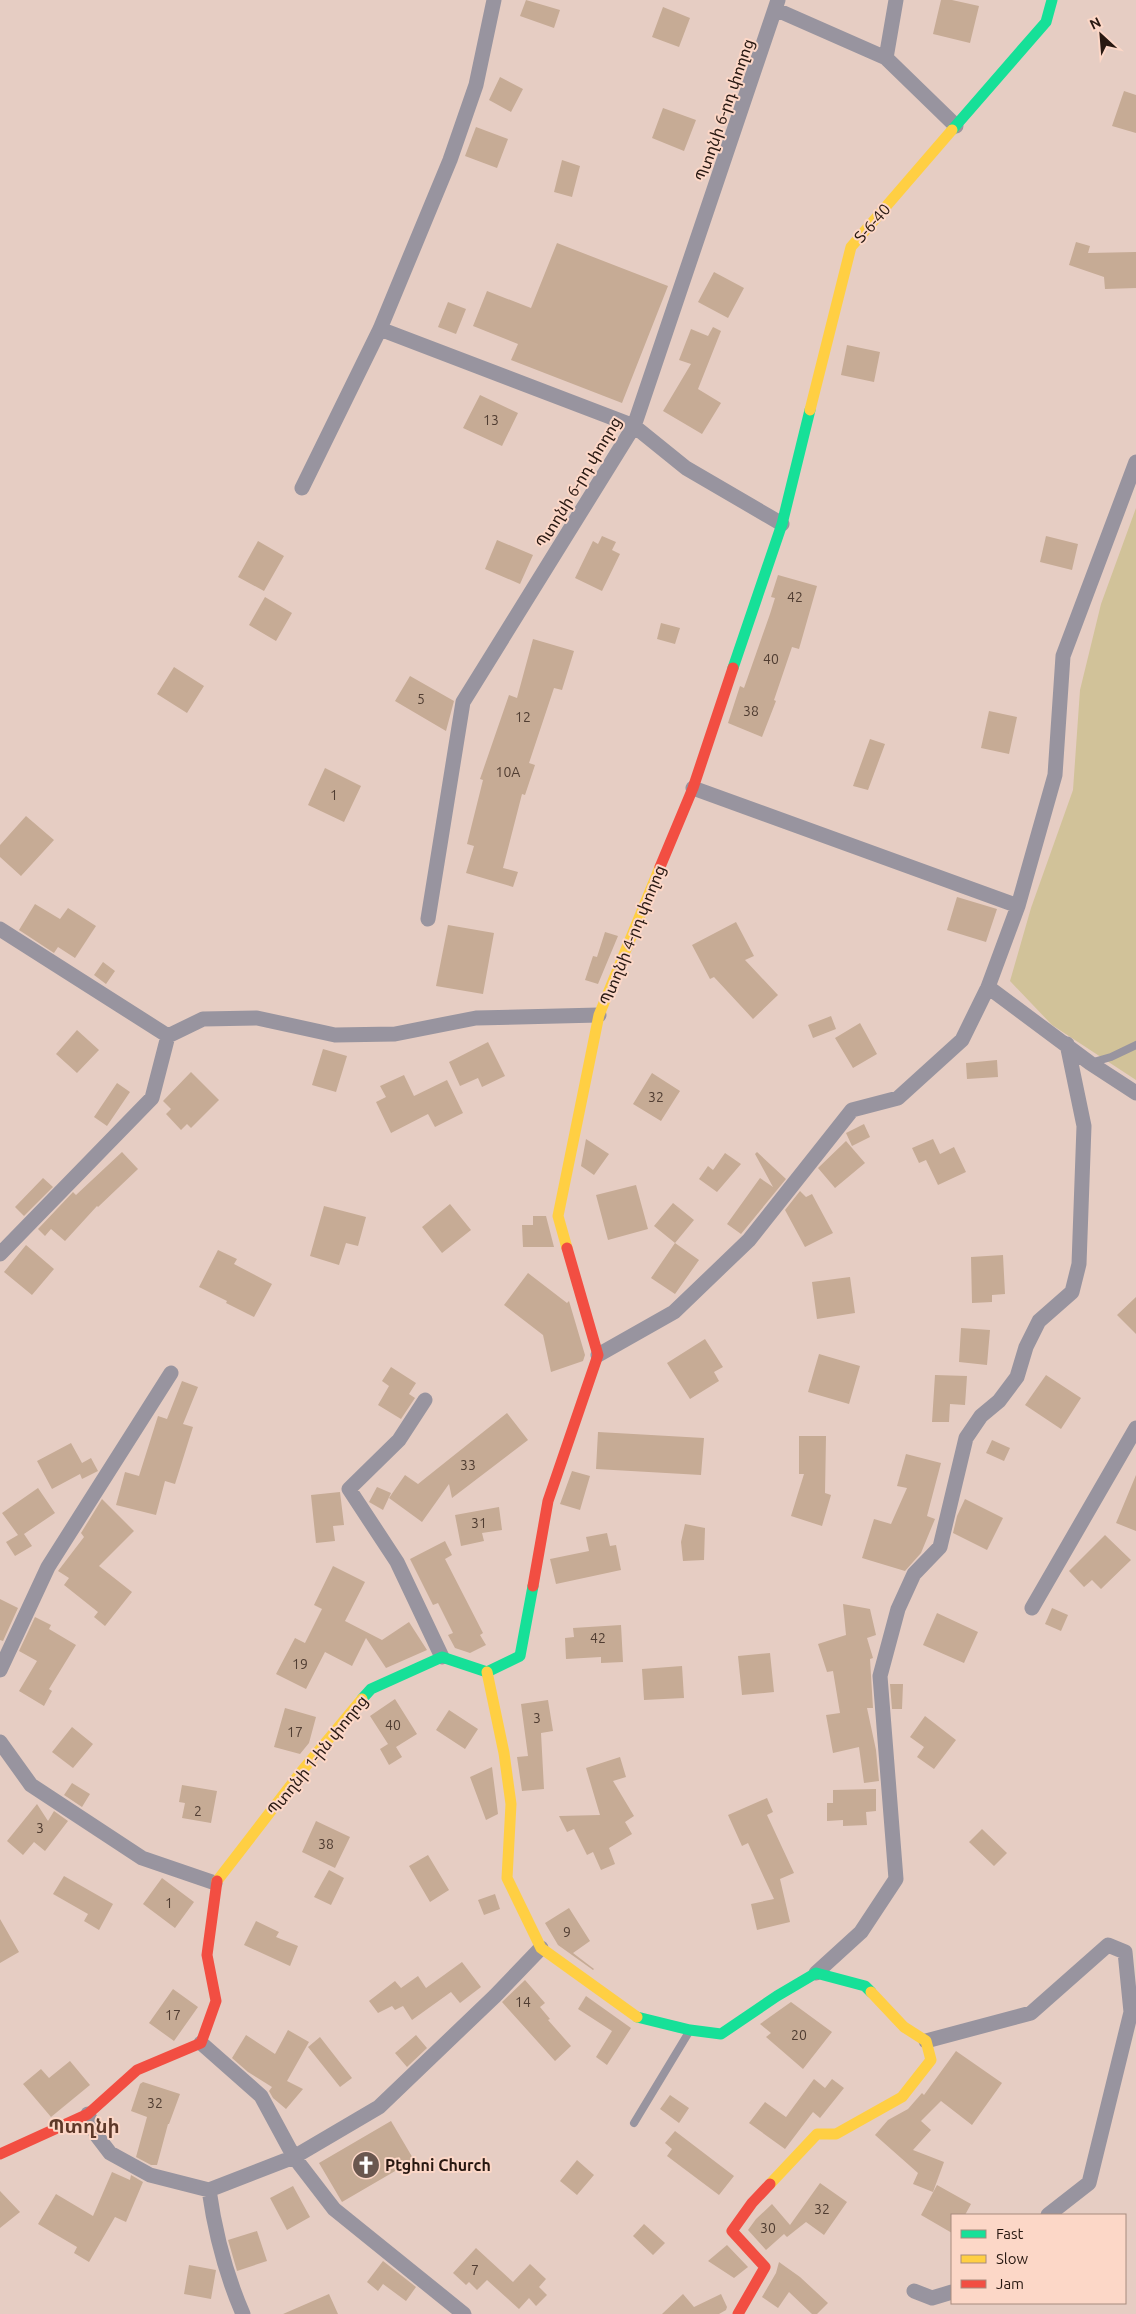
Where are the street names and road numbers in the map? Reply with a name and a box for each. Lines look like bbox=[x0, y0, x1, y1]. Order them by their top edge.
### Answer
street label: Պտղնի 6-րդ փողոց bbox=[691, 36, 758, 184]
street label: Տ-6-40 bbox=[850, 200, 894, 246]
street label: Պտղնի 6-րդ փողոց bbox=[532, 413, 625, 551]
street label: Պտղնի 4-րդ փողոց bbox=[596, 862, 669, 1008]
street label: Պտղնի 1-ին փողոց bbox=[263, 1691, 372, 1819]

